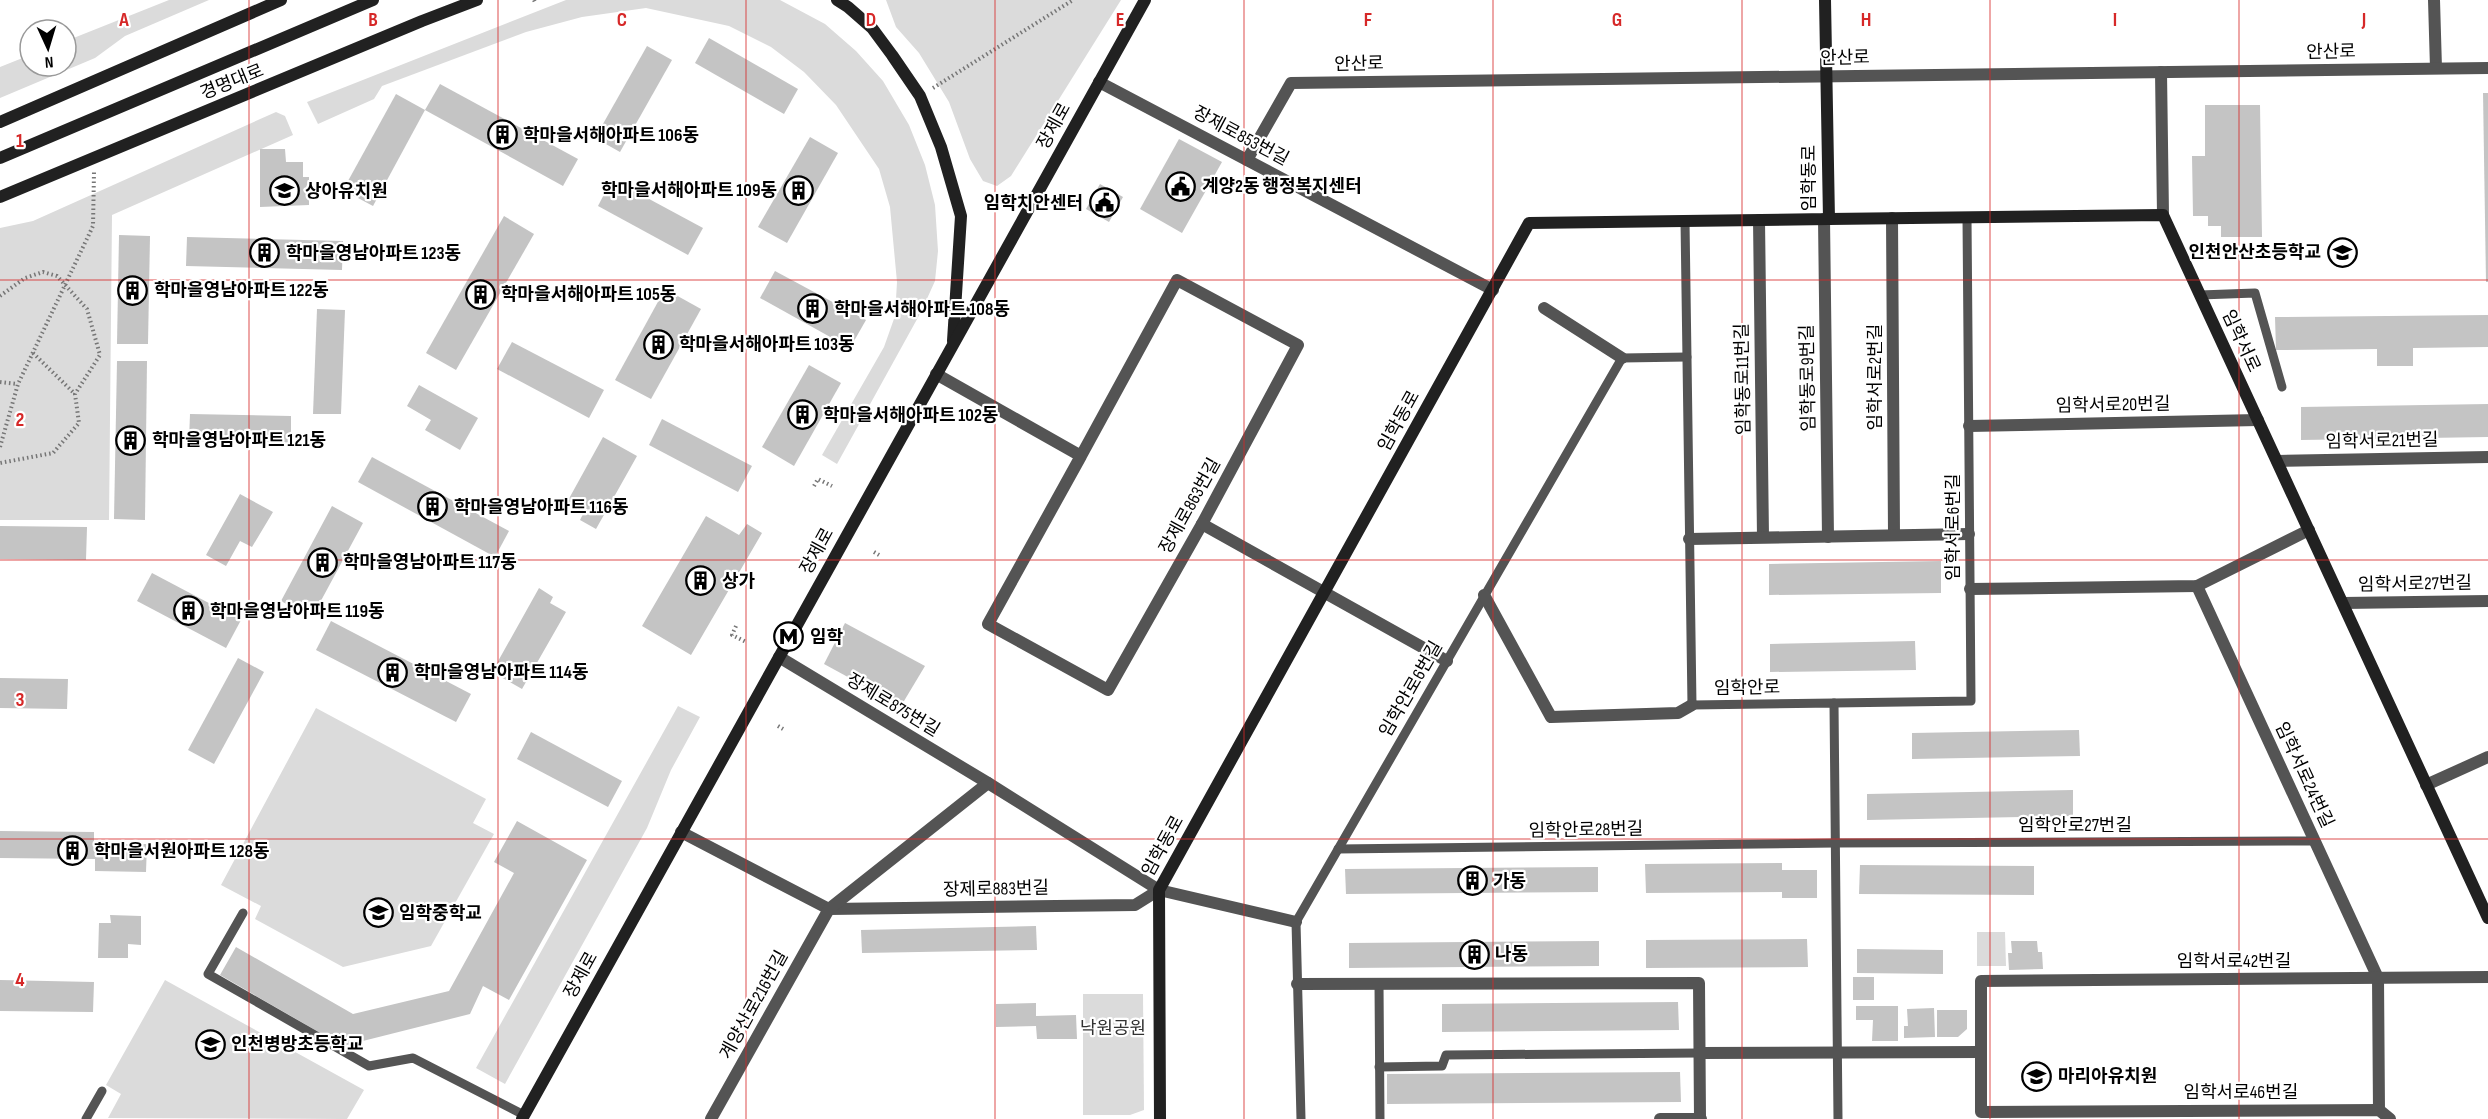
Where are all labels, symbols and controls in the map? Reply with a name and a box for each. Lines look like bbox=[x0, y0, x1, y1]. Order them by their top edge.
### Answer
text: A bbox=[118, 8, 129, 32]
text: B bbox=[368, 8, 378, 32]
text: C bbox=[617, 8, 627, 32]
text: D bbox=[866, 8, 876, 32]
text: E bbox=[1116, 8, 1124, 32]
text: F bbox=[1364, 8, 1372, 32]
text: G bbox=[1612, 8, 1622, 32]
text: H bbox=[1861, 8, 1871, 32]
text: I bbox=[2113, 8, 2117, 32]
text: J bbox=[2361, 8, 2366, 32]
north arrow bbox=[18, 18, 78, 78]
street label: 안산로 bbox=[2306, 41, 2356, 63]
street label: 안산로 bbox=[1820, 47, 1870, 69]
text: N bbox=[44, 52, 54, 71]
street label: 안산로 bbox=[1334, 53, 1384, 75]
street label: 경명대로 bbox=[197, 60, 267, 104]
street label: 장제로 bbox=[1033, 99, 1075, 153]
street label: 장제로853번길 bbox=[1190, 102, 1292, 170]
building icon: 학마을서해아파트 106동 bbox=[486, 119, 518, 151]
place label: 학마을서해아파트 106동 bbox=[523, 125, 699, 146]
text: 1 bbox=[16, 129, 24, 153]
street label: 임학동로 bbox=[1799, 145, 1820, 211]
public building icon: 계양2동 행정복지센터 bbox=[1165, 170, 1197, 202]
building icon: 학마을서해아파트 109동 bbox=[782, 174, 814, 206]
school or university icon: 상아유치원 bbox=[268, 175, 300, 207]
place label: 계양2동 행정복지센터 bbox=[1202, 176, 1362, 197]
place label: 학마을서해아파트 109동 bbox=[601, 180, 777, 201]
place label: 상아유치원 bbox=[305, 181, 388, 202]
public building icon: 임학치안센터 bbox=[1088, 187, 1120, 219]
place label: 임학치안센터 bbox=[984, 193, 1083, 214]
school or university icon: 인천안산초등학교 bbox=[2326, 236, 2358, 268]
building icon: 학마을영남아파트 123동 bbox=[249, 237, 281, 269]
place label: 인천안산초등학교 bbox=[2189, 242, 2321, 263]
place label: 학마을영남아파트 123동 bbox=[286, 243, 461, 264]
building icon: 학마을영남아파트 122동 bbox=[117, 274, 149, 306]
building icon: 학마을서해아파트 105동 bbox=[464, 278, 496, 310]
place label: 학마을영남아파트 122동 bbox=[154, 280, 329, 301]
place label: 학마을서해아파트 105동 bbox=[501, 284, 676, 305]
building icon: 학마을서해아파트 108동 bbox=[797, 293, 829, 325]
place label: 학마을서해아파트 108동 bbox=[834, 299, 1010, 320]
street label: 임학서로 bbox=[2217, 307, 2265, 375]
street label: 임학동로11번길 bbox=[1732, 323, 1754, 435]
street label: 임학동로9번길 bbox=[1797, 324, 1819, 432]
street label: 임학서로2번길 bbox=[1865, 324, 1886, 430]
building icon: 학마을서해아파트 103동 bbox=[642, 328, 674, 360]
place label: 학마을서해아파트 103동 bbox=[679, 334, 855, 355]
street label: 임학동로 bbox=[1374, 387, 1424, 455]
street label: 임학서로20번길 bbox=[2055, 393, 2171, 417]
building icon: 학마을서해아파트 102동 bbox=[786, 399, 818, 431]
place label: 학마을서해아파트 102동 bbox=[823, 405, 998, 426]
text: 2 bbox=[16, 408, 24, 432]
building icon: 학마을영남아파트 121동 bbox=[115, 424, 147, 456]
place label: 학마을영남아파트 121동 bbox=[152, 430, 326, 451]
street label: 임학서로21번길 bbox=[2325, 430, 2439, 452]
street label: 장제로863번길 bbox=[1155, 455, 1225, 557]
street label: 임학서로6번길 bbox=[1943, 473, 1964, 581]
building icon: 학마을영남아파트 116동 bbox=[417, 491, 449, 523]
place label: 학마을영남아파트 116동 bbox=[454, 497, 628, 518]
street label: 장제로 bbox=[796, 524, 838, 578]
building icon: 학마을영남아파트 117동 bbox=[306, 546, 338, 578]
place label: 학마을영남아파트 117동 bbox=[343, 552, 517, 573]
building icon: 상가 bbox=[685, 565, 717, 597]
place label: 상가 bbox=[722, 571, 756, 592]
street label: 임학서로27번길 bbox=[2358, 573, 2472, 595]
building icon: 학마을영남아파트 119동 bbox=[173, 595, 205, 627]
place label: 학마을영남아파트 119동 bbox=[210, 601, 385, 622]
metro station icon: 임학 bbox=[773, 621, 805, 653]
place label: 임학 bbox=[810, 627, 844, 648]
street label: 임학안로6번길 bbox=[1375, 637, 1447, 741]
building icon: 학마을영남아파트 114동 bbox=[377, 656, 409, 688]
place label: 학마을영남아파트 114동 bbox=[414, 662, 588, 683]
street label: 장제로875번길 bbox=[843, 669, 943, 741]
street label: 임학안로 bbox=[1714, 677, 1780, 699]
text: 3 bbox=[16, 688, 25, 712]
street label: 임학서로24번길 bbox=[2270, 719, 2338, 831]
street label: 임학동로 bbox=[1138, 812, 1188, 880]
street label: 임학안로27번길 bbox=[2018, 815, 2132, 836]
street label: 임학안로28번길 bbox=[1528, 819, 1644, 841]
building icon: 학마을서원아파트 128동 bbox=[57, 835, 89, 867]
place label: 학마을서원아파트 128동 bbox=[94, 841, 270, 862]
building icon: 가동 bbox=[1456, 865, 1488, 897]
place label: 가동 bbox=[1493, 871, 1526, 892]
street label: 장제로883번길 bbox=[943, 878, 1049, 900]
school or university icon: 임학중학교 bbox=[362, 897, 394, 929]
place label: 임학중학교 bbox=[399, 903, 482, 924]
building icon: 나동 bbox=[1458, 938, 1490, 970]
place label: 나동 bbox=[1495, 944, 1528, 965]
street label: 계양산로216번길 bbox=[715, 947, 793, 1063]
street label: 장제로 bbox=[560, 948, 602, 1002]
street label: 임학서로42번길 bbox=[2177, 951, 2291, 972]
text: 4 bbox=[15, 968, 25, 992]
park label: 낙원공원 bbox=[1080, 1018, 1146, 1039]
school or university icon: 인천병방초등학교 bbox=[194, 1028, 226, 1060]
place label: 인천병방초등학교 bbox=[231, 1034, 363, 1055]
school or university icon: 마리아유치원 bbox=[2021, 1060, 2053, 1092]
place label: 마리아유치원 bbox=[2058, 1066, 2157, 1087]
street label: 임학서로46번길 bbox=[2184, 1082, 2298, 1103]

